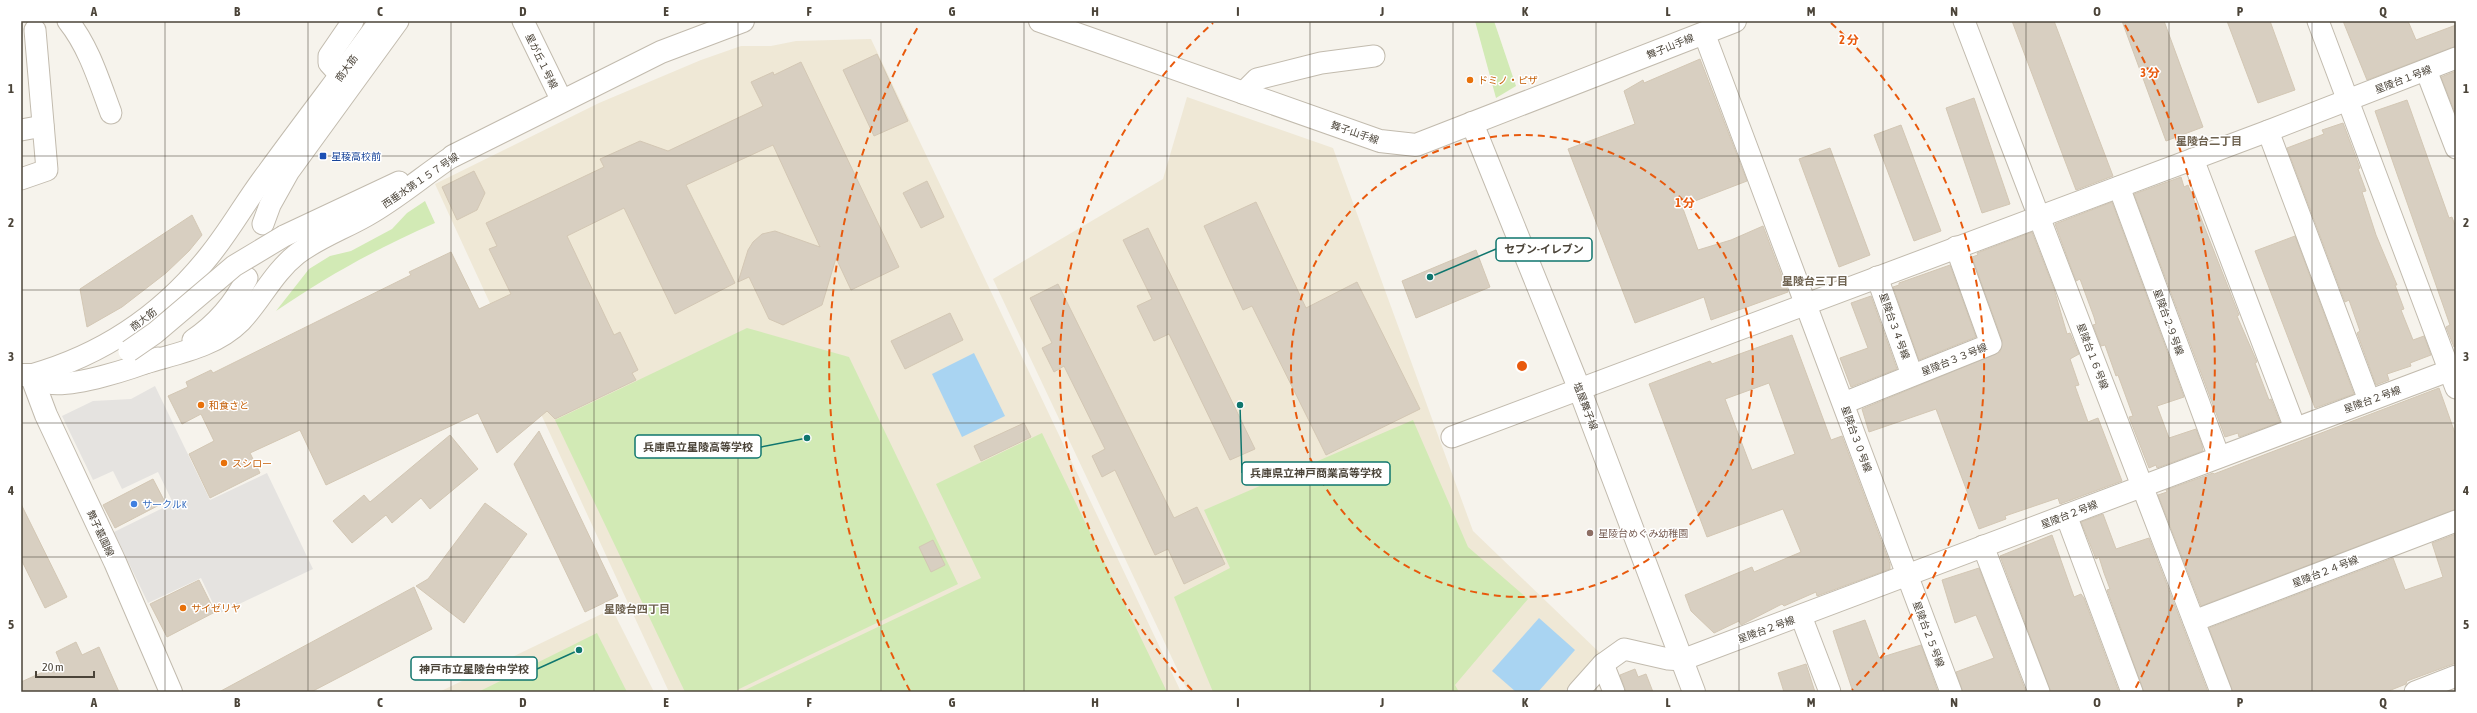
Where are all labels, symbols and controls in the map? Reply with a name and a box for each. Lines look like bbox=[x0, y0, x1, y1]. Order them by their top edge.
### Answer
text: A bbox=[90, 4, 98, 19]
text: B bbox=[234, 4, 241, 19]
text: C bbox=[377, 4, 383, 19]
text: D bbox=[519, 4, 527, 19]
text: E bbox=[663, 4, 669, 19]
text: F bbox=[806, 4, 812, 19]
text: G bbox=[949, 4, 956, 19]
text: H bbox=[1091, 4, 1099, 19]
text: I bbox=[1236, 4, 1240, 19]
text: J bbox=[1379, 4, 1384, 19]
text: K bbox=[1522, 4, 1529, 19]
text: L bbox=[1665, 4, 1671, 19]
text: M bbox=[1807, 4, 1816, 19]
text: N bbox=[1950, 4, 1958, 19]
text: O bbox=[2093, 4, 2101, 19]
text: P bbox=[2237, 4, 2244, 19]
text: Q bbox=[2379, 4, 2387, 19]
street label: 星が丘１号線 bbox=[523, 32, 560, 91]
street label: 舞子山手線 bbox=[1645, 32, 1695, 61]
text: 2 分 bbox=[1839, 33, 1859, 47]
street label: 商大筋 bbox=[333, 53, 360, 84]
street label: 星陵台１号線 bbox=[2373, 64, 2433, 95]
text: 3 分 bbox=[2140, 66, 2160, 80]
marker: ドミノ・ピザ bbox=[1465, 75, 1475, 85]
place label: ドミノ・ピザ bbox=[1478, 75, 1538, 86]
text: 1 bbox=[8, 81, 14, 96]
text: 1 bbox=[2463, 81, 2469, 96]
street label: 舞子山手線 bbox=[1329, 119, 1380, 146]
district label: 星陵台二丁目 bbox=[2176, 135, 2242, 147]
marker: 星稜高校前 bbox=[318, 151, 328, 161]
place label: 星稜高校前 bbox=[331, 151, 381, 162]
street label: 西垂水第１５７号線 bbox=[380, 151, 461, 210]
text: 1 分 bbox=[1675, 196, 1695, 210]
text: 2 bbox=[8, 215, 14, 230]
text: 2 bbox=[2463, 215, 2469, 230]
callout: セブン-イレブン bbox=[1496, 238, 1592, 261]
text: セブン-イレブン bbox=[1504, 243, 1584, 255]
district label: 星陵台三丁目 bbox=[1782, 275, 1848, 287]
street label: 星陵台２９号線 bbox=[2151, 287, 2186, 357]
street label: 星陵台３４号線 bbox=[1877, 291, 1912, 361]
street label: 商大筋 bbox=[128, 306, 159, 333]
street label: 星陵台１６号線 bbox=[2075, 322, 2110, 391]
street label: 星陵台３３号線 bbox=[1920, 341, 1989, 378]
text: 3 bbox=[8, 349, 14, 364]
text: 3 bbox=[2463, 349, 2469, 364]
centre of rings bbox=[1515, 359, 1529, 373]
street label: 塩屋舞子線 bbox=[1571, 381, 1600, 431]
street label: 星陵台２号線 bbox=[2342, 384, 2402, 415]
marker: 和食さと bbox=[196, 400, 206, 410]
place label: 和食さと bbox=[209, 400, 249, 411]
street label: 星陵台３０号線 bbox=[1839, 404, 1874, 474]
callout: 兵庫県立星陵高等学校 bbox=[635, 435, 761, 458]
text: 兵庫県立星陵高等学校 bbox=[643, 441, 753, 453]
marker: スシロー bbox=[219, 458, 229, 468]
place label: スシロー bbox=[232, 458, 272, 469]
callout: 兵庫県立神戸商業高等学校 bbox=[1242, 462, 1390, 485]
text: 兵庫県立神戸商業高等学校 bbox=[1250, 467, 1382, 479]
text: 4 bbox=[7, 483, 14, 498]
text: 4 bbox=[2462, 483, 2469, 498]
marker: サークルK bbox=[129, 499, 139, 509]
place label: サークルK bbox=[142, 499, 187, 510]
street label: 星陵台２号線 bbox=[2039, 499, 2099, 530]
street label: 舞子墓園線 bbox=[85, 508, 116, 558]
marker: 星陵台めぐみ幼稚園 bbox=[1585, 528, 1595, 538]
place label: 星陵台めぐみ幼稚園 bbox=[1598, 528, 1688, 539]
street label: 星陵台２４号線 bbox=[2291, 554, 2360, 589]
street label: 星陵台２５号線 bbox=[1911, 600, 1946, 669]
marker: サイゼリヤ bbox=[178, 603, 188, 613]
place label: サイゼリヤ bbox=[191, 603, 241, 614]
district label: 星陵台四丁目 bbox=[604, 603, 670, 615]
street label: 星陵台２号線 bbox=[1736, 614, 1796, 645]
text: 5 bbox=[8, 617, 14, 632]
text: 5 bbox=[2463, 617, 2469, 632]
scale bar bbox=[36, 653, 94, 679]
callout: 神戸市立星陵台中学校 bbox=[411, 657, 537, 680]
text: 20 m bbox=[42, 660, 64, 674]
text: 神戸市立星陵台中学校 bbox=[419, 663, 529, 675]
text: A bbox=[90, 695, 98, 710]
text: B bbox=[234, 695, 241, 710]
text: C bbox=[377, 695, 383, 710]
text: D bbox=[519, 695, 527, 710]
text: E bbox=[663, 695, 669, 710]
text: F bbox=[806, 695, 812, 710]
text: G bbox=[949, 695, 956, 710]
text: H bbox=[1091, 695, 1099, 710]
text: I bbox=[1236, 695, 1240, 710]
text: J bbox=[1379, 695, 1384, 710]
text: K bbox=[1522, 695, 1529, 710]
text: L bbox=[1665, 695, 1671, 710]
text: M bbox=[1807, 695, 1816, 710]
text: N bbox=[1950, 695, 1958, 710]
text: O bbox=[2093, 695, 2101, 710]
text: P bbox=[2237, 695, 2244, 710]
text: Q bbox=[2379, 695, 2387, 710]

